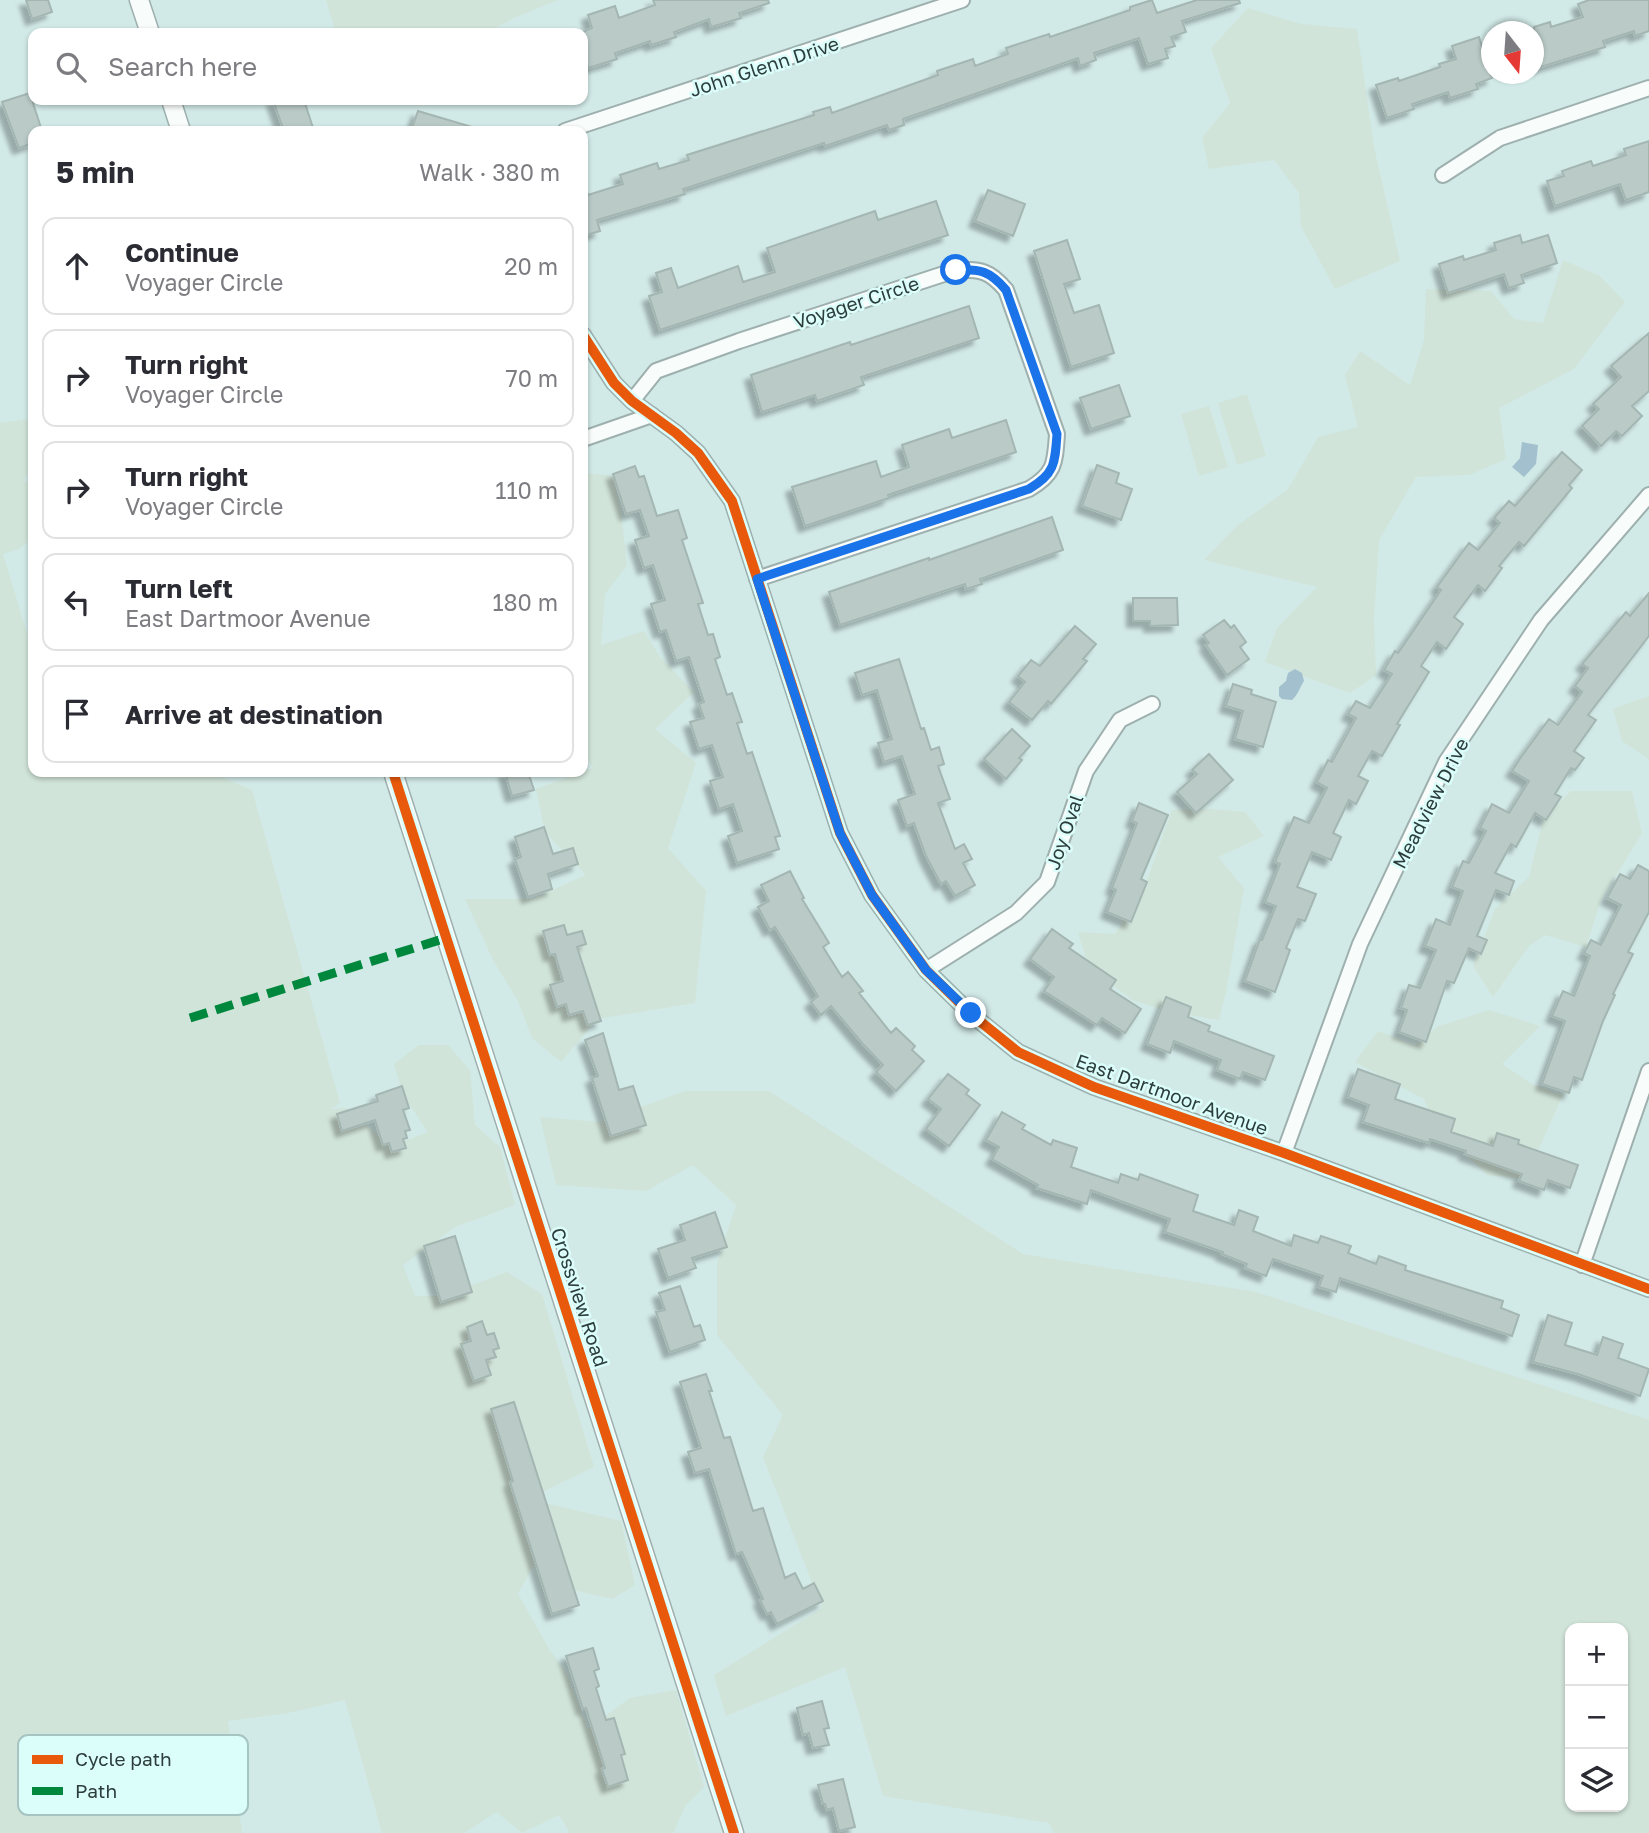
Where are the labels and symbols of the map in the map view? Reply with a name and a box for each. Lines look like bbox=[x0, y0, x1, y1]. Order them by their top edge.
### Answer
north arrow bbox=[1481, 21, 1544, 84]
street label: John Glenn Drive bbox=[686, 31, 842, 101]
route start bbox=[940, 254, 971, 285]
street label: Voyager Circle bbox=[790, 271, 922, 333]
street label: Meadview Drive bbox=[1387, 734, 1473, 872]
street label: Joy Oval bbox=[1040, 791, 1088, 873]
route end bbox=[955, 997, 986, 1028]
street label: East Dartmoor Avenue bbox=[1073, 1049, 1271, 1139]
street label: Crossview Road bbox=[547, 1225, 613, 1369]
legend bbox=[18, 1735, 248, 1815]
text: Cycle path bbox=[75, 1747, 172, 1770]
text: Path bbox=[75, 1779, 117, 1802]

